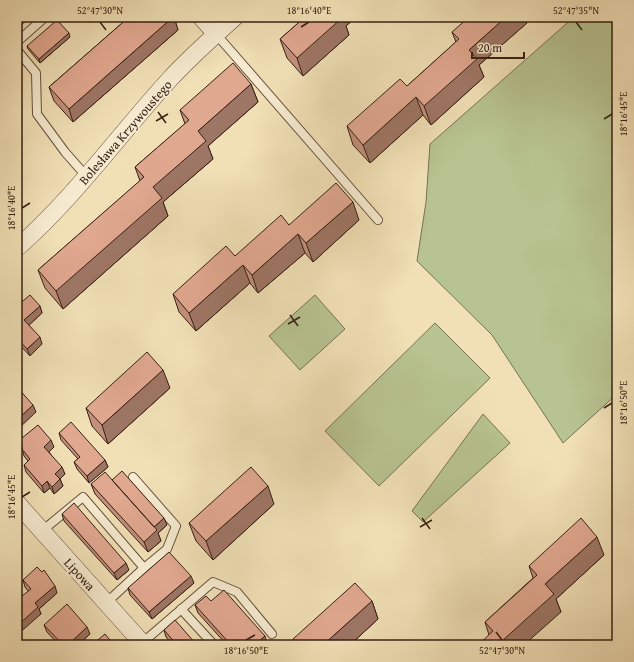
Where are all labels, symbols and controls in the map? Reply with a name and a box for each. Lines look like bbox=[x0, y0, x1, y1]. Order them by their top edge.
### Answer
text: 52°47'30"N bbox=[77, 3, 123, 18]
text: 18°16'40"E bbox=[287, 3, 331, 18]
text: 52°47'35"N bbox=[553, 3, 599, 18]
scale bar bbox=[472, 34, 524, 60]
text: 20 m bbox=[478, 39, 502, 56]
street label: Bolesława Krzywoustego bbox=[74, 75, 177, 189]
text: 18°16'45"E bbox=[616, 92, 631, 136]
text: 18°16'40"E bbox=[4, 186, 19, 230]
text: 18°16'50"E bbox=[616, 381, 631, 425]
text: 18°16'45"E bbox=[4, 475, 19, 519]
street label: Lipowa bbox=[60, 554, 100, 596]
text: 18°16'50"E bbox=[224, 643, 268, 658]
text: 52°47'30"N bbox=[479, 643, 525, 658]

